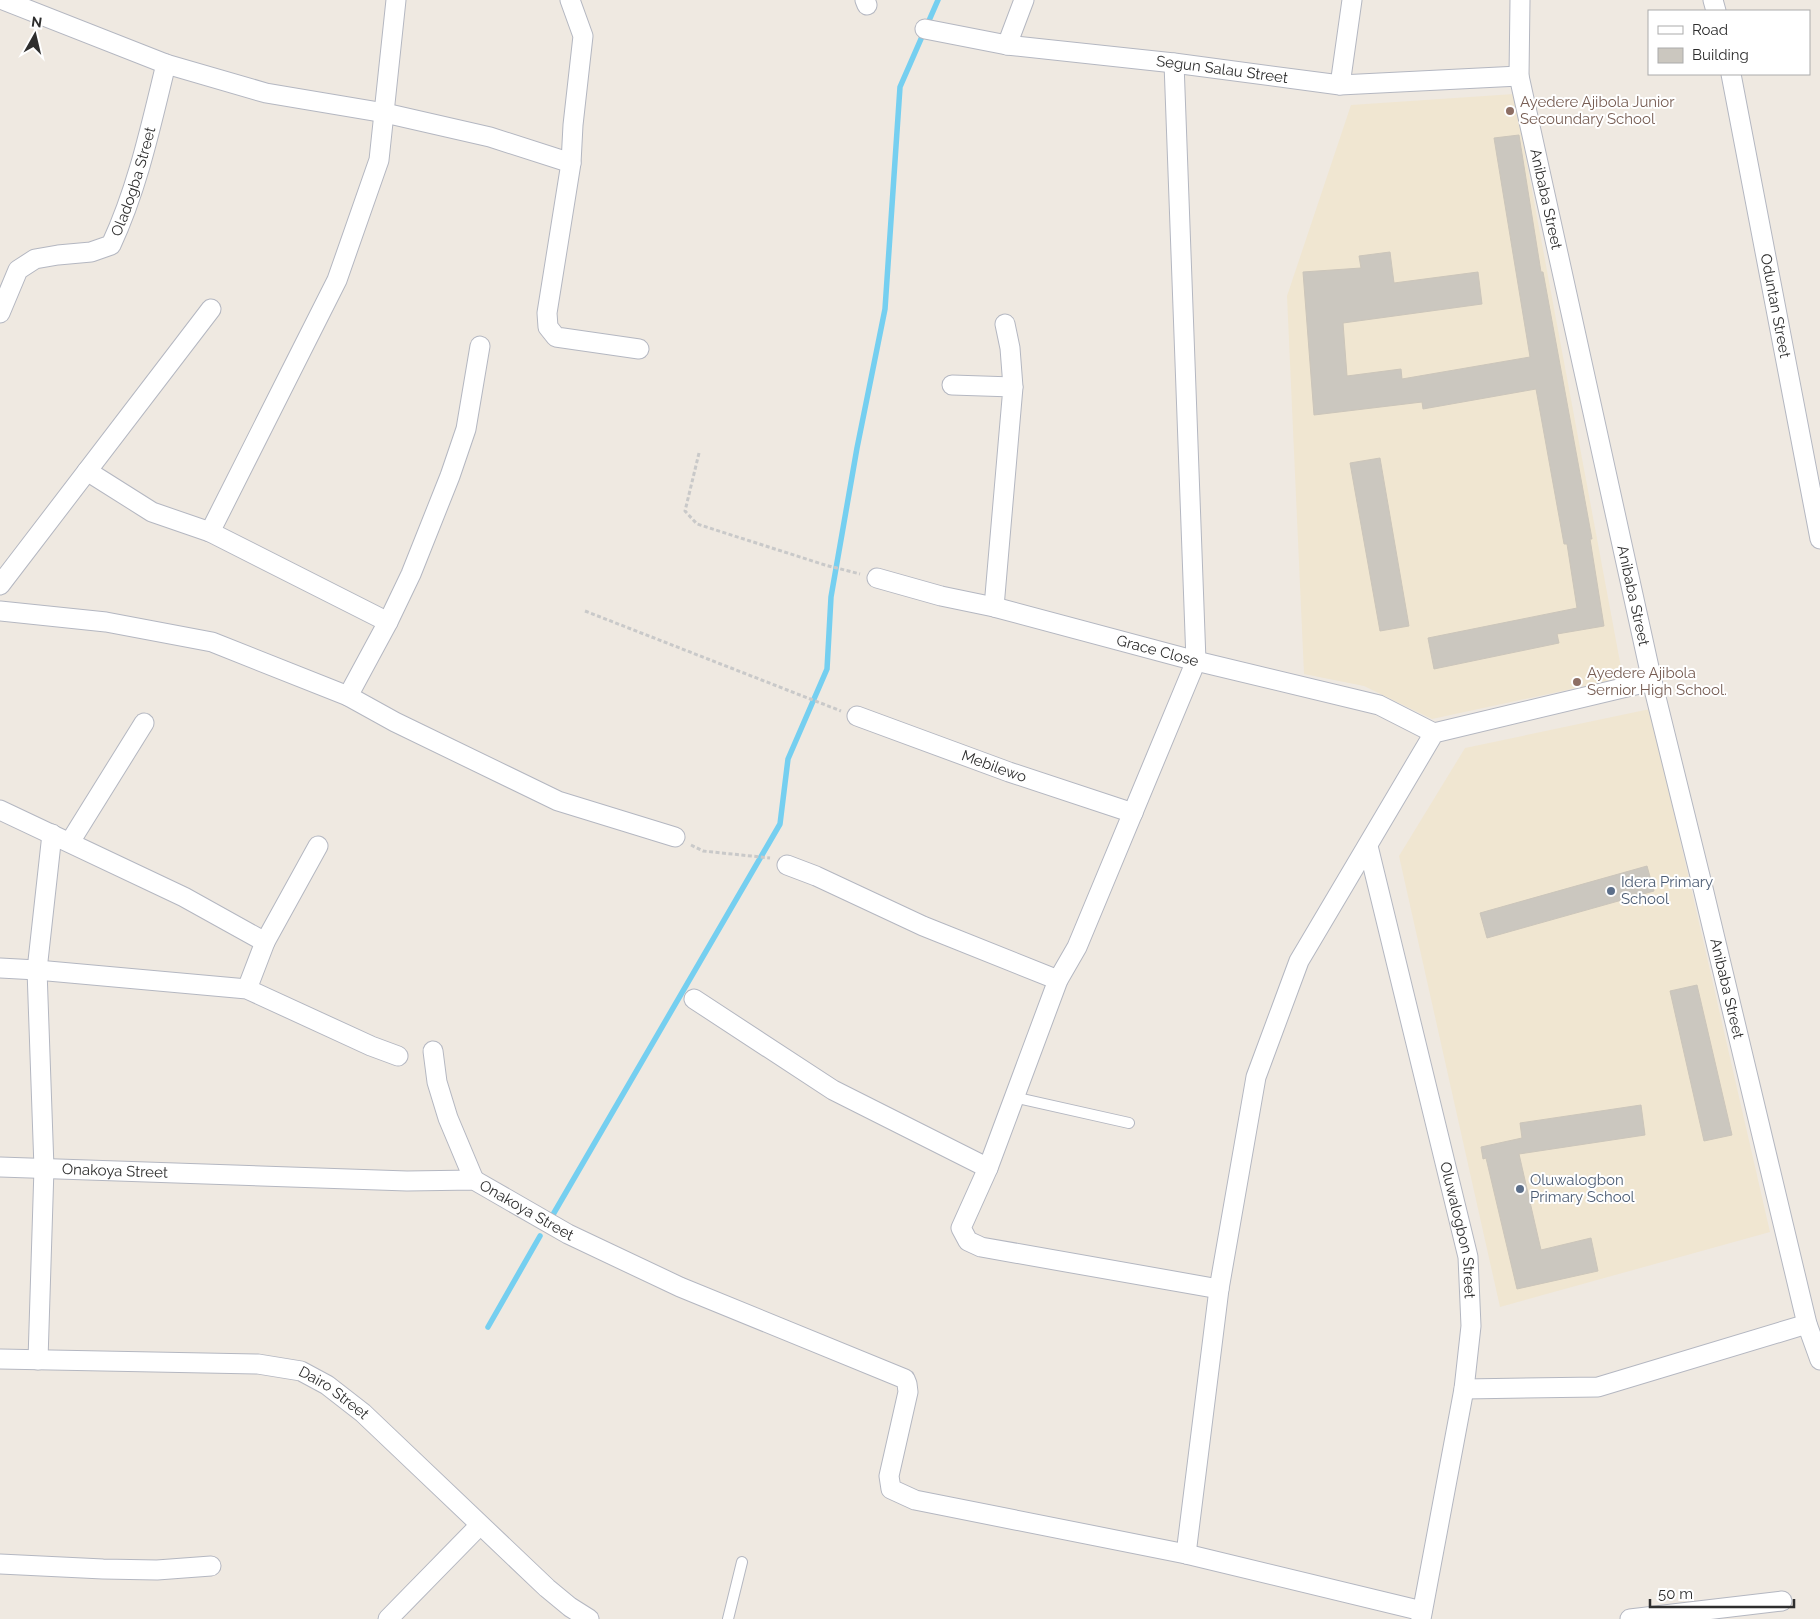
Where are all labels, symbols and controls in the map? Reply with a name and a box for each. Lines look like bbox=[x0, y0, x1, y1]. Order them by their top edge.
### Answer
north arrow bbox=[10, 10, 60, 60]
legend bbox=[1648, 10, 1810, 75]
text: N bbox=[30, 13, 43, 31]
text: Road bbox=[1692, 21, 1728, 39]
text: Building bbox=[1692, 46, 1749, 64]
street label: Segun Salau Street bbox=[1155, 52, 1289, 87]
place label: Ayedere Ajibola Junior Secoundary School bbox=[1520, 93, 1675, 128]
marker: Ayedere Ajibola Junior Secoundary School bbox=[1504, 105, 1516, 117]
street label: Oladogba Street bbox=[107, 125, 159, 239]
street label: Anibaba Street bbox=[1526, 147, 1566, 251]
street label: Oduntan Street bbox=[1757, 252, 1794, 359]
street label: Anibaba Street bbox=[1613, 544, 1653, 648]
street label: Grace Close bbox=[1115, 631, 1201, 670]
place label: Ayedere Ajibola Sernior High School. bbox=[1587, 664, 1727, 699]
marker: Ayedere Ajibola Sernior High School. bbox=[1571, 676, 1583, 688]
street label: Mebilewo bbox=[959, 746, 1029, 786]
place label: Idera Primary School bbox=[1621, 873, 1713, 908]
marker: Idera Primary School bbox=[1605, 885, 1617, 897]
street label: Anibaba Street bbox=[1706, 937, 1748, 1041]
street label: Onakoya Street bbox=[62, 1160, 168, 1182]
street label: Oluwalogbon Street bbox=[1436, 1160, 1479, 1299]
place label: Oluwalogbon Primary School bbox=[1530, 1171, 1636, 1206]
street label: Onakoya Street bbox=[476, 1176, 577, 1244]
marker: Oluwalogbon Primary School bbox=[1514, 1183, 1526, 1195]
street label: Dairo Street bbox=[295, 1362, 373, 1423]
scale bar bbox=[1650, 1576, 1794, 1608]
text: 50 m bbox=[1658, 1585, 1693, 1603]

